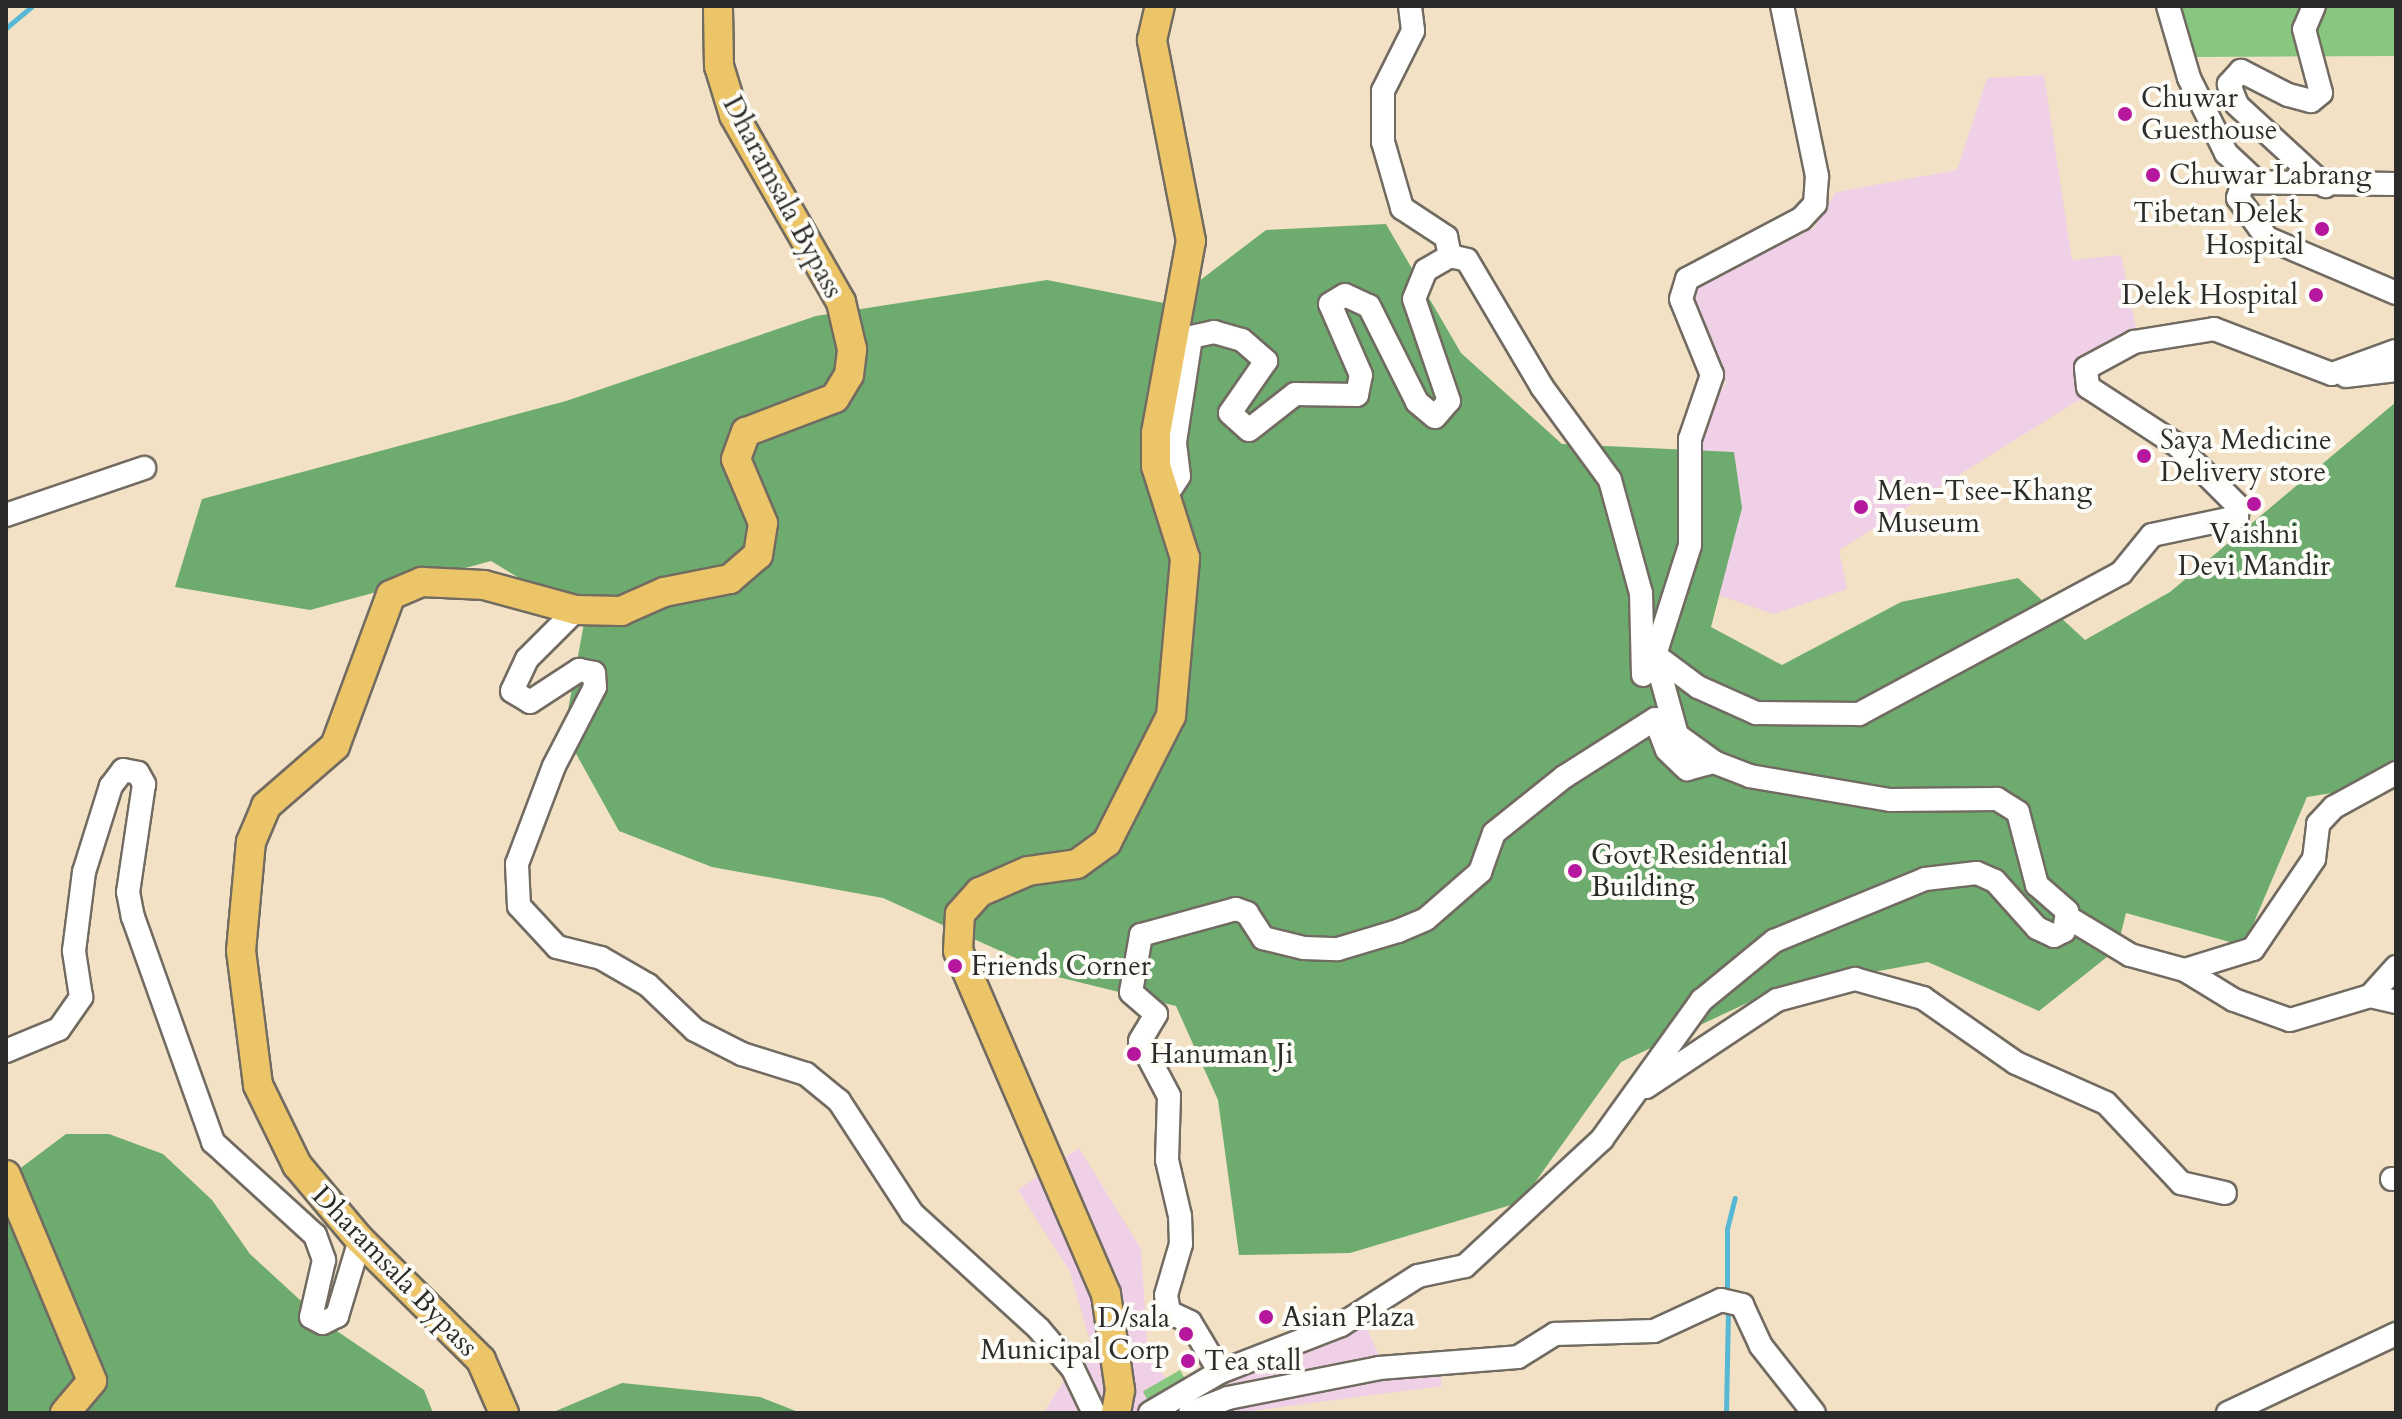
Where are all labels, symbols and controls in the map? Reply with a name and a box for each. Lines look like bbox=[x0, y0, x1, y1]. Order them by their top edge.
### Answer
place label: Chuwar Guesthouse bbox=[2141, 81, 2277, 147]
street label: Dharamsala Bypass bbox=[716, 90, 850, 304]
marker: Chuwar Guesthouse bbox=[2116, 105, 2134, 123]
place label: Chuwar Labrang bbox=[2169, 158, 2371, 192]
marker: Chuwar Labrang bbox=[2144, 166, 2162, 184]
place label: Tibetan Delek Hospital bbox=[2133, 196, 2304, 262]
marker: Tibetan Delek Hospital bbox=[2311, 218, 2333, 240]
place label: Delek Hospital bbox=[2121, 278, 2298, 312]
marker: Delek Hospital bbox=[2305, 284, 2327, 306]
place label: Saya Medicine Delivery store bbox=[2160, 423, 2332, 489]
marker: Saya Medicine Delivery store bbox=[2135, 447, 2153, 465]
place label: Men-Tsee-Khang Museum bbox=[1877, 474, 2092, 540]
marker: Vaishni Devi Mandir bbox=[2245, 495, 2263, 513]
marker: Men-Tsee-Khang Museum bbox=[1852, 498, 1870, 516]
place label: Vaishni Devi Mandir bbox=[2178, 517, 2330, 583]
place label: Govt Residential Building bbox=[1591, 838, 1788, 904]
marker: Govt Residential Building bbox=[1566, 862, 1584, 880]
place label: Friends Corner bbox=[971, 949, 1151, 983]
marker: Friends Corner bbox=[946, 957, 964, 975]
place label: Hanuman Ji bbox=[1150, 1037, 1293, 1071]
marker: Hanuman Ji bbox=[1125, 1045, 1143, 1063]
street label: Dharamsala Bypass bbox=[305, 1179, 485, 1363]
place label: Asian Plaza bbox=[1282, 1300, 1415, 1334]
place label: D/sala Municipal Corp bbox=[981, 1301, 1170, 1367]
marker: Asian Plaza bbox=[1257, 1308, 1275, 1326]
marker: D/sala Municipal Corp bbox=[1177, 1325, 1195, 1343]
place label: Tea stall bbox=[1204, 1344, 1301, 1378]
marker: Tea stall bbox=[1179, 1352, 1197, 1370]

